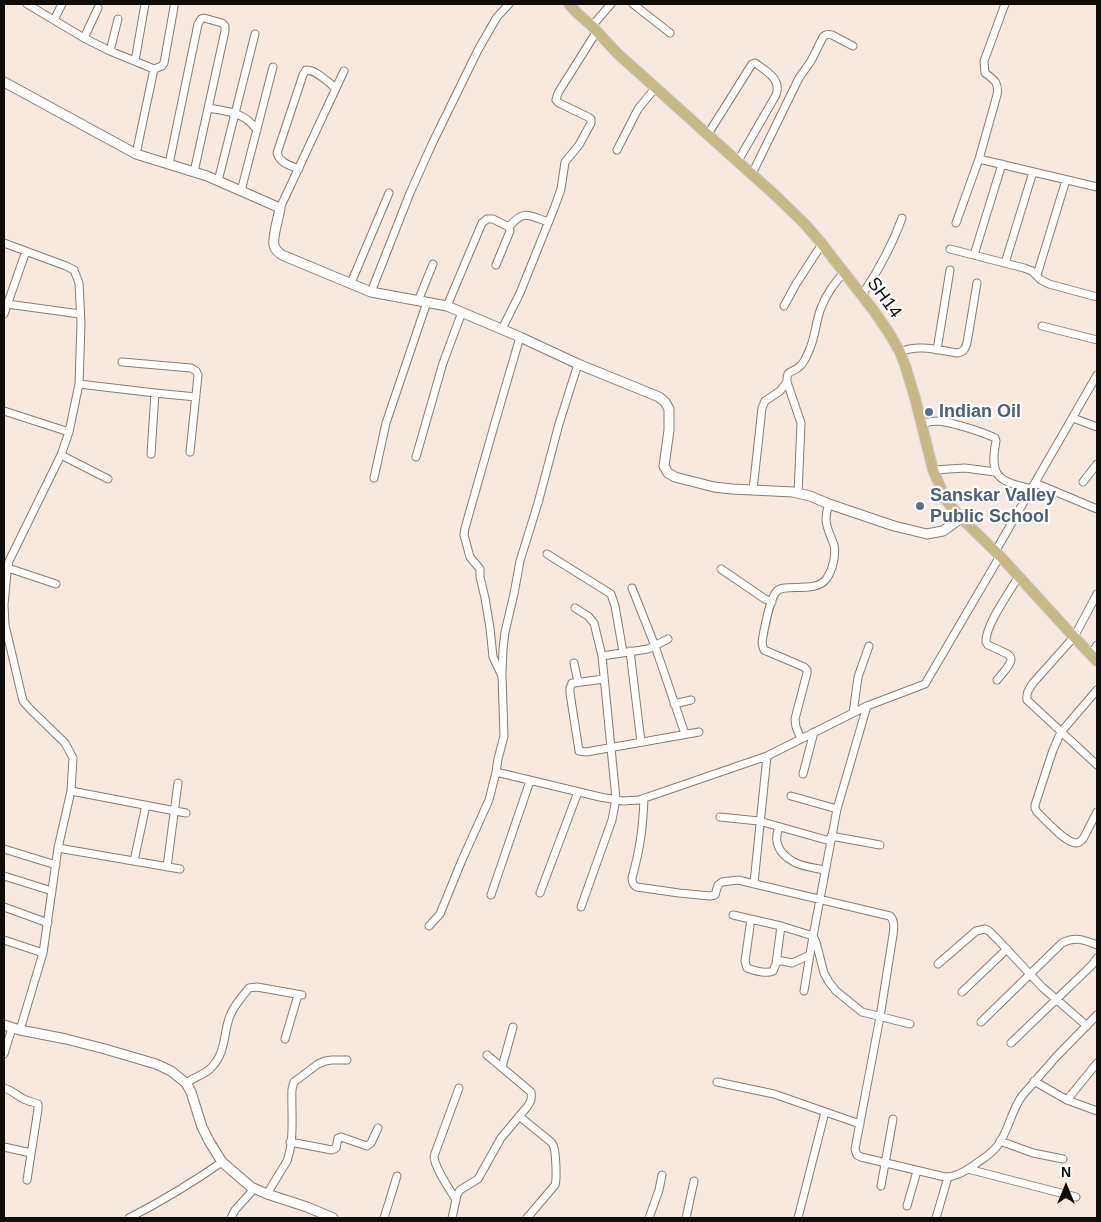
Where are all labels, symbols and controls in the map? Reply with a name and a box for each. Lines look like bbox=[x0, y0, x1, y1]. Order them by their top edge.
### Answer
street label: SH14 bbox=[862, 273, 906, 323]
place label: Indian Oil bbox=[939, 401, 1021, 423]
marker: Indian Oil bbox=[923, 406, 935, 418]
place label: Sanskar Valley Public School bbox=[930, 485, 1056, 528]
marker: Sanskar Valley Public School bbox=[914, 500, 926, 512]
north arrow bbox=[1041, 1162, 1091, 1212]
text: N bbox=[1061, 1164, 1071, 1180]

